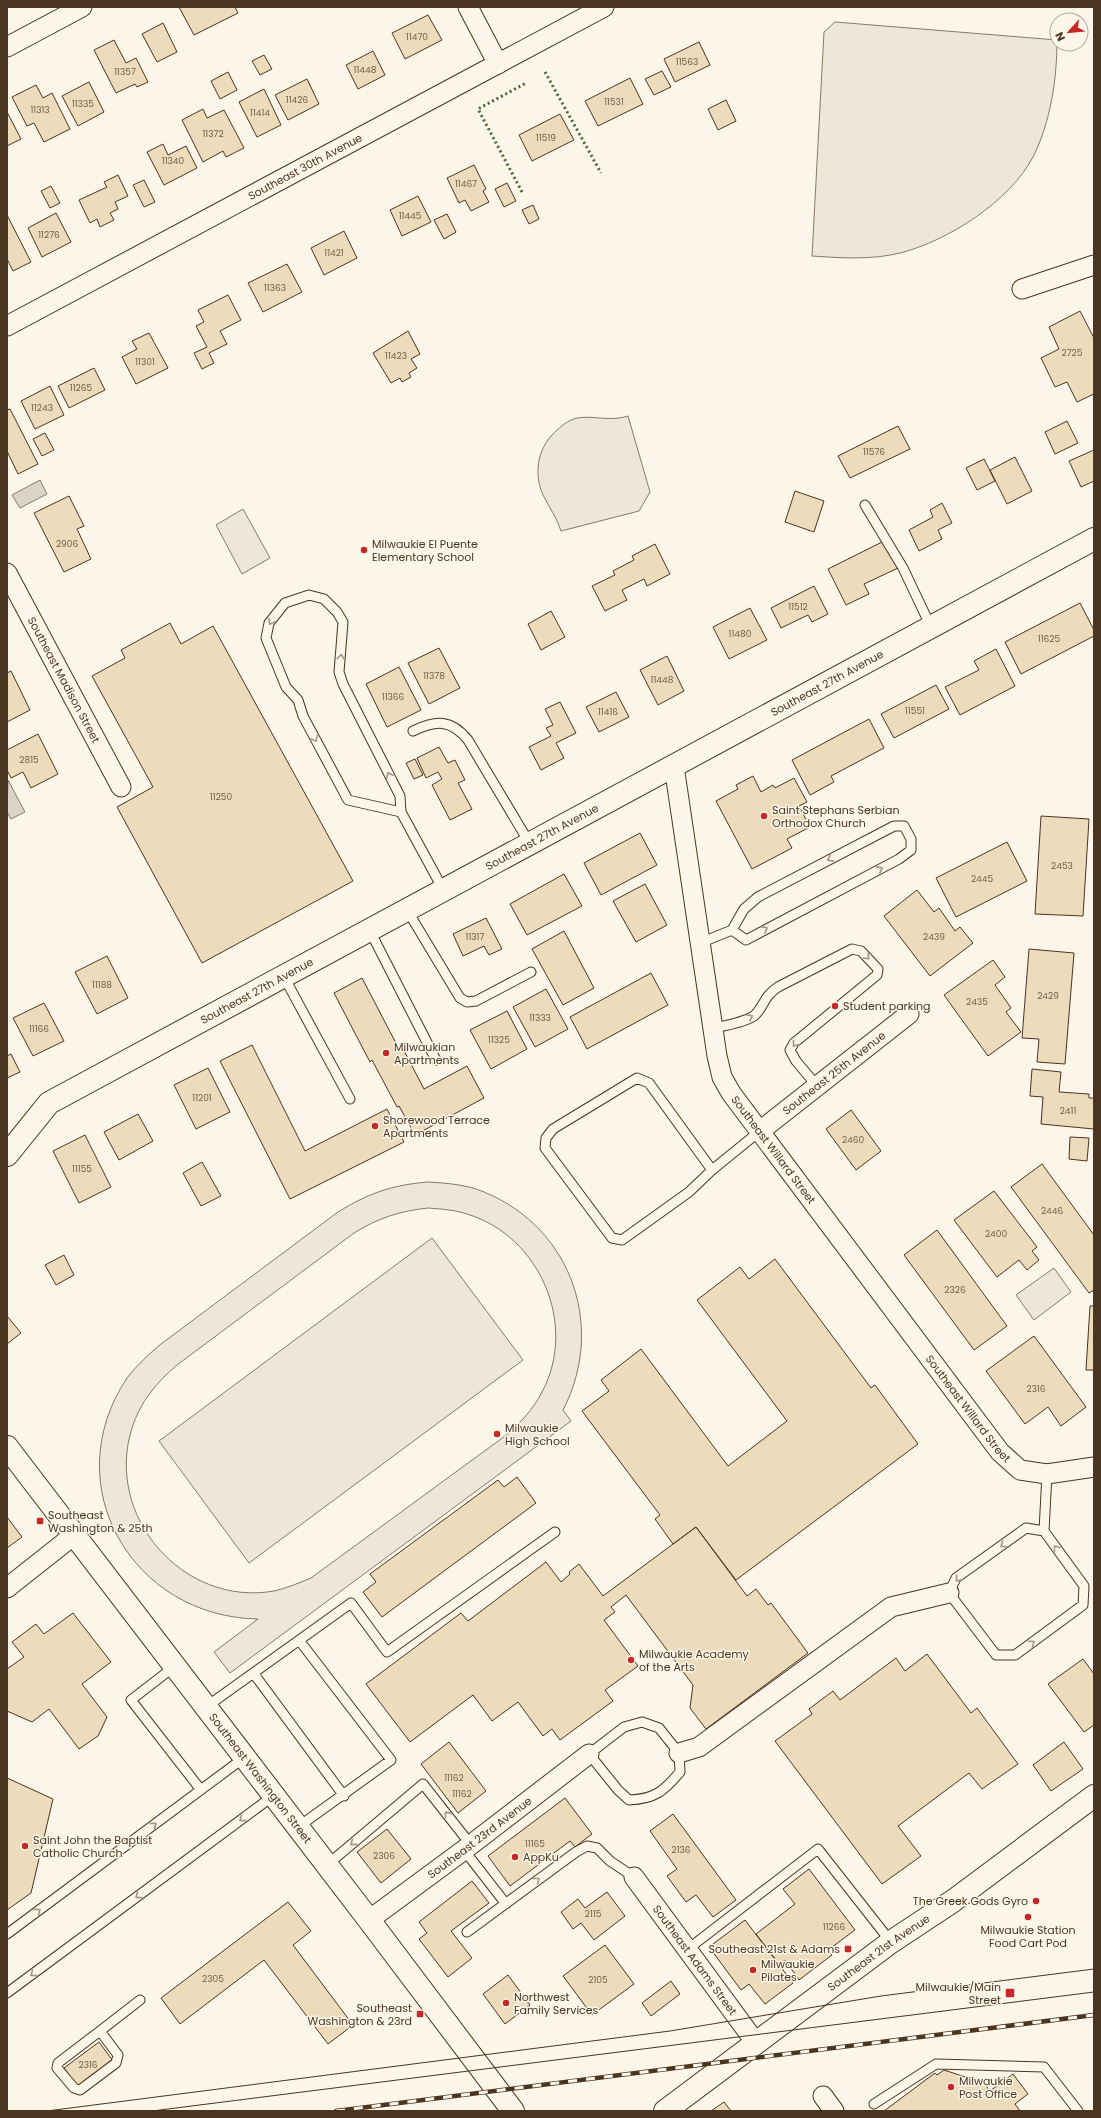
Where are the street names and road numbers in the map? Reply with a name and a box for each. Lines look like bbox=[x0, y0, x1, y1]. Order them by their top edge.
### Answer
street label: Southeast 30th Avenue bbox=[245, 130, 365, 204]
street label: Southeast Madison Street bbox=[24, 614, 104, 746]
street label: Southeast 27th Avenue bbox=[768, 646, 887, 720]
street label: Southeast 27th Avenue bbox=[483, 800, 601, 874]
street label: Southeast 27th Avenue bbox=[197, 954, 316, 1028]
street label: Southeast 25th Avenue bbox=[779, 1027, 889, 1119]
street label: Southeast Willard Street bbox=[728, 1092, 819, 1207]
street label: Southeast Willard Street bbox=[922, 1352, 1014, 1466]
street label: Southeast Washington Street bbox=[205, 1710, 315, 1847]
street label: Southeast 23rd Avenue bbox=[424, 1793, 535, 1882]
street label: Southeast Adams Street bbox=[649, 1902, 741, 2018]
street label: Southeast 21st Avenue bbox=[824, 1910, 933, 1995]

